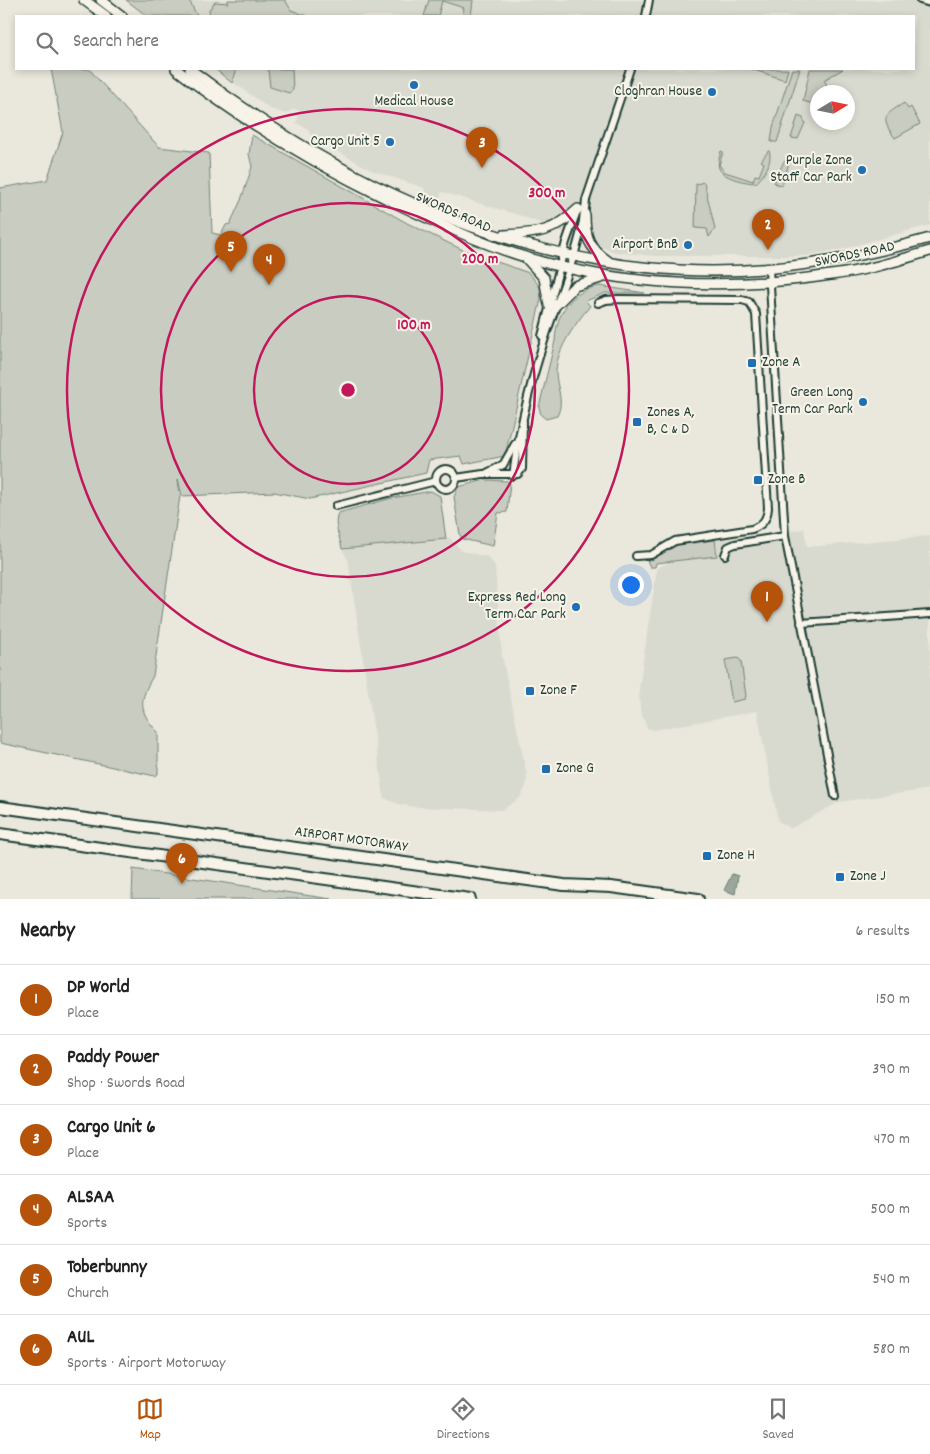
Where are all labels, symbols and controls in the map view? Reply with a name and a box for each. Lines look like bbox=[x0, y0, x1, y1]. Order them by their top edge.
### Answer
search box bbox=[15, 15, 915, 70]
icon: search bbox=[33, 29, 61, 57]
text: Search here bbox=[73, 29, 159, 56]
marker: Medical House bbox=[408, 79, 420, 91]
place label: Cloghran House bbox=[614, 81, 702, 103]
north arrow bbox=[810, 85, 855, 130]
marker: Cloghran House bbox=[706, 86, 718, 98]
place label: Medical House bbox=[375, 91, 454, 113]
pin: 3 bbox=[466, 127, 498, 168]
place label: Cargo Unit 5 bbox=[310, 131, 380, 153]
marker: Cargo Unit 5 bbox=[384, 136, 396, 148]
place label: Purple Zone Staff Car Park bbox=[770, 150, 852, 189]
marker: Purple Zone Staff Car Park bbox=[856, 164, 868, 176]
text: 300 m bbox=[529, 183, 565, 205]
street label: SWORDS ROAD bbox=[412, 187, 495, 240]
pin: 2 bbox=[752, 209, 784, 250]
pin: 5 bbox=[215, 231, 247, 272]
place label: Airport BnB bbox=[612, 234, 678, 256]
street label: SWORDS ROAD bbox=[813, 236, 897, 274]
marker: Airport BnB bbox=[682, 239, 694, 251]
pin: 4 bbox=[253, 244, 285, 285]
text: 200 m bbox=[462, 249, 498, 271]
text: 100 m bbox=[397, 315, 431, 337]
place label: Zone A bbox=[762, 352, 800, 374]
marker: Zone A bbox=[746, 357, 758, 369]
centre of rings bbox=[339, 381, 357, 399]
place label: Green Long Term Car Park bbox=[772, 382, 853, 421]
marker: Green Long Term Car Park bbox=[857, 396, 869, 408]
place label: Zones A, B, C & D bbox=[647, 402, 695, 441]
marker: Zones A, B, C & D bbox=[631, 416, 643, 428]
place label: Zone B bbox=[768, 469, 805, 491]
marker: Zone B bbox=[752, 474, 764, 486]
your location bbox=[618, 572, 644, 598]
pin: 1 bbox=[751, 581, 783, 622]
place label: Express Red Long Term Car Park bbox=[468, 587, 566, 626]
marker: Express Red Long Term Car Park bbox=[570, 601, 582, 613]
place label: Zone F bbox=[540, 680, 577, 702]
marker: Zone F bbox=[524, 685, 536, 697]
place label: Zone G bbox=[556, 758, 594, 780]
marker: Zone G bbox=[540, 763, 552, 775]
street label: AIRPORT MOTORWAY bbox=[293, 821, 409, 859]
pin: 6 bbox=[166, 843, 198, 884]
place label: Zone H bbox=[717, 845, 755, 867]
marker: Zone H bbox=[701, 850, 713, 862]
place label: Zone J bbox=[850, 866, 886, 888]
marker: Zone J bbox=[834, 871, 846, 883]
text: Nearby bbox=[20, 917, 75, 947]
text: 6 results bbox=[855, 920, 910, 943]
text: DP World bbox=[67, 975, 130, 1002]
text: 1 bbox=[34, 988, 38, 1011]
text: 150 m bbox=[876, 988, 910, 1011]
text: Place bbox=[67, 1002, 99, 1025]
text: Paddy Power bbox=[67, 1045, 159, 1072]
text: 2 bbox=[33, 1058, 40, 1081]
text: 390 m bbox=[872, 1058, 910, 1081]
text: Shop · Swords Road bbox=[67, 1072, 185, 1095]
text: Cargo Unit 6 bbox=[67, 1115, 156, 1142]
text: 3 bbox=[32, 1128, 40, 1151]
text: 470 m bbox=[874, 1128, 910, 1151]
text: Place bbox=[67, 1142, 99, 1165]
text: ALSAA bbox=[67, 1185, 114, 1212]
text: 4 bbox=[33, 1198, 39, 1221]
text: 500 m bbox=[870, 1198, 910, 1221]
text: Sports bbox=[67, 1212, 107, 1235]
text: Toberbunny bbox=[67, 1255, 147, 1282]
text: 5 bbox=[32, 1268, 40, 1291]
text: 540 m bbox=[873, 1268, 910, 1291]
text: Church bbox=[67, 1282, 109, 1305]
text: AUL bbox=[67, 1325, 94, 1352]
text: 6 bbox=[32, 1338, 40, 1361]
text: 580 m bbox=[873, 1338, 910, 1361]
text: Sports · Airport Motorway bbox=[67, 1352, 225, 1375]
tab: Map bbox=[136, 1395, 164, 1445]
tab: Directions bbox=[437, 1395, 490, 1445]
tab: Saved bbox=[762, 1395, 794, 1445]

